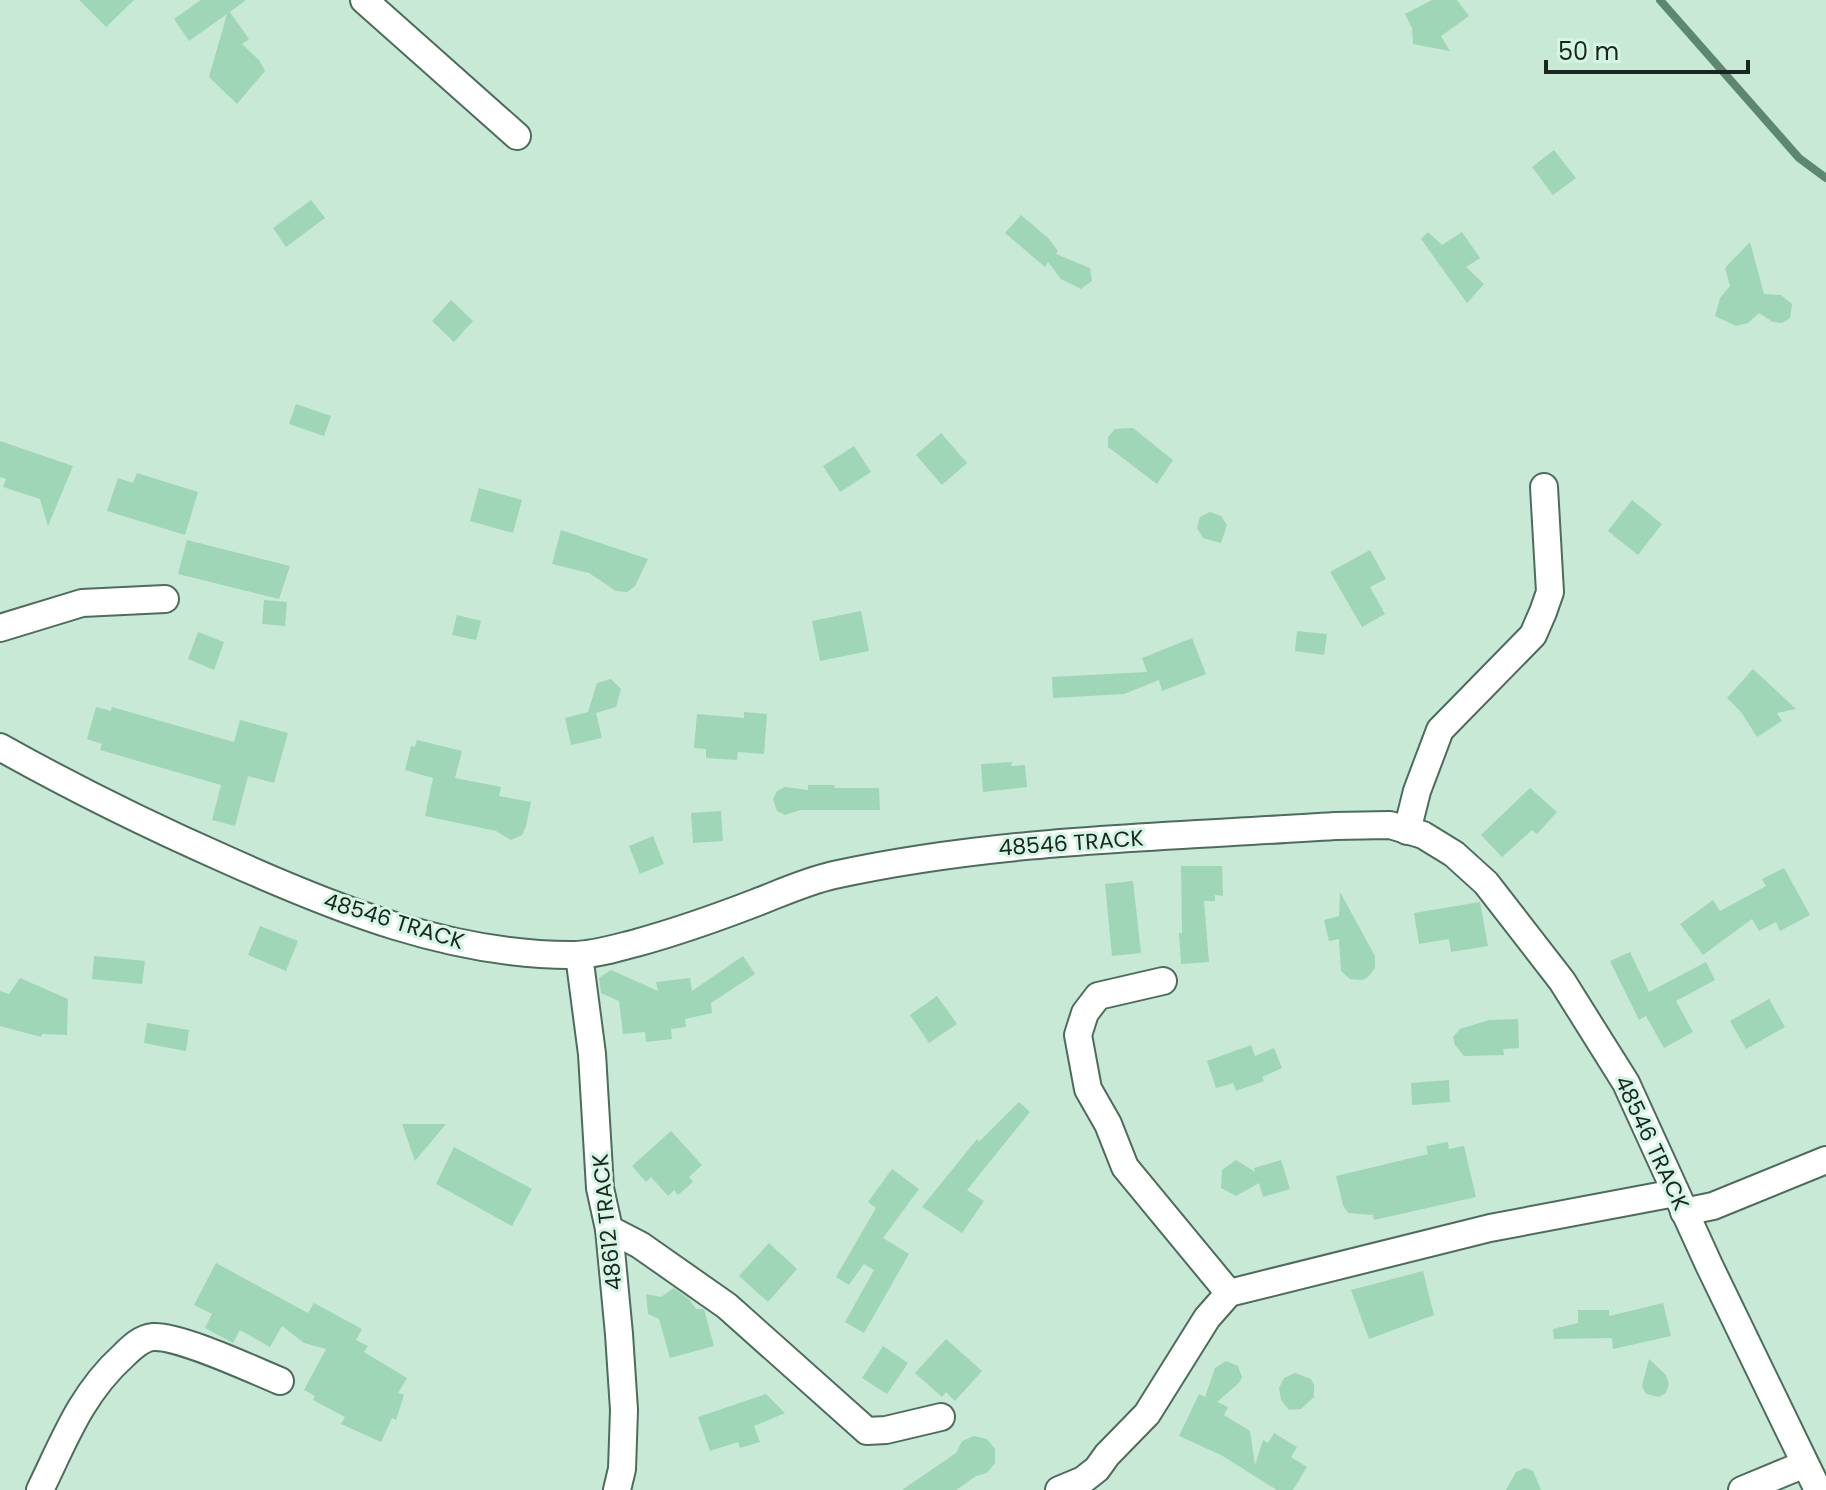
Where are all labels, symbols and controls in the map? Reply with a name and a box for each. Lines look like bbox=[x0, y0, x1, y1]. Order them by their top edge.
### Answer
scale bar bbox=[1546, 24, 1748, 74]
text: 50 m bbox=[1558, 35, 1619, 68]
street label: 48546 TRACK bbox=[997, 822, 1145, 864]
street label: 48546 TRACK bbox=[320, 885, 468, 957]
street label: 48546 TRACK bbox=[1607, 1071, 1697, 1215]
street label: 48612 TRACK bbox=[584, 1152, 630, 1292]

